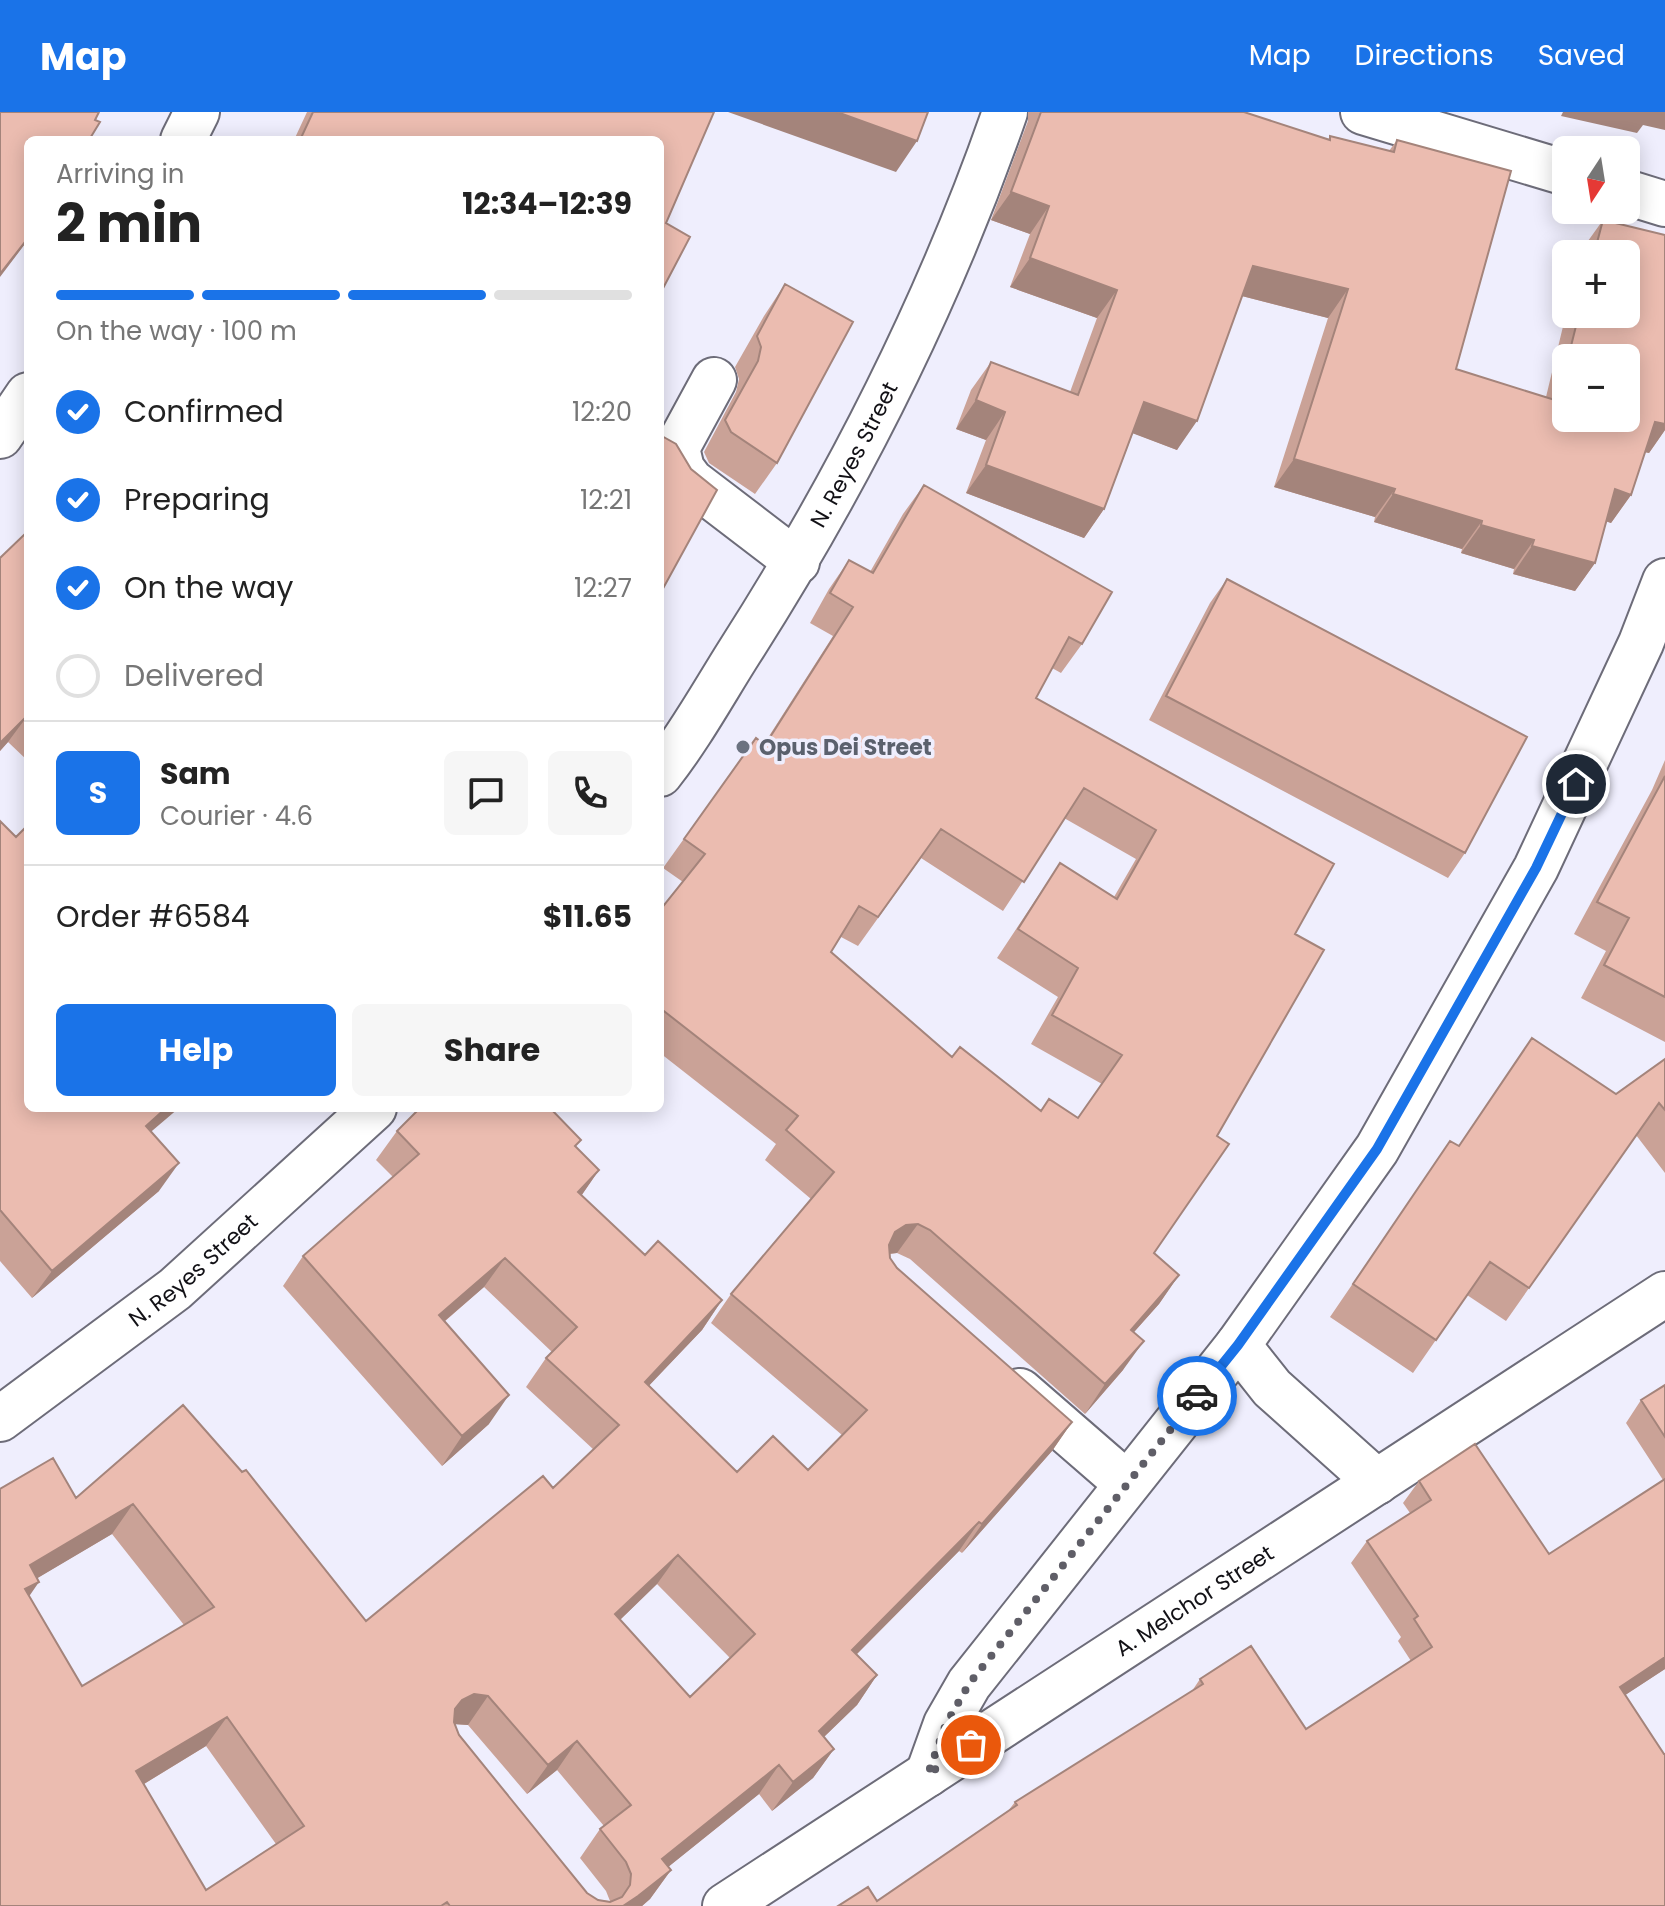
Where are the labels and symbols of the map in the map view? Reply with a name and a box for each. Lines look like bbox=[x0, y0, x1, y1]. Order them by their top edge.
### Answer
north arrow bbox=[1552, 136, 1640, 224]
street label: N. Reyes Street bbox=[803, 377, 906, 533]
place label: Opus Dei Street bbox=[759, 732, 932, 763]
marker: Opus Dei Street bbox=[734, 738, 752, 756]
pin bbox=[1542, 750, 1610, 818]
street label: N. Reyes Street bbox=[122, 1206, 264, 1334]
courier bbox=[1157, 1356, 1237, 1436]
street label: A. Melchor Street bbox=[1109, 1538, 1280, 1664]
pin bbox=[937, 1711, 1005, 1779]

